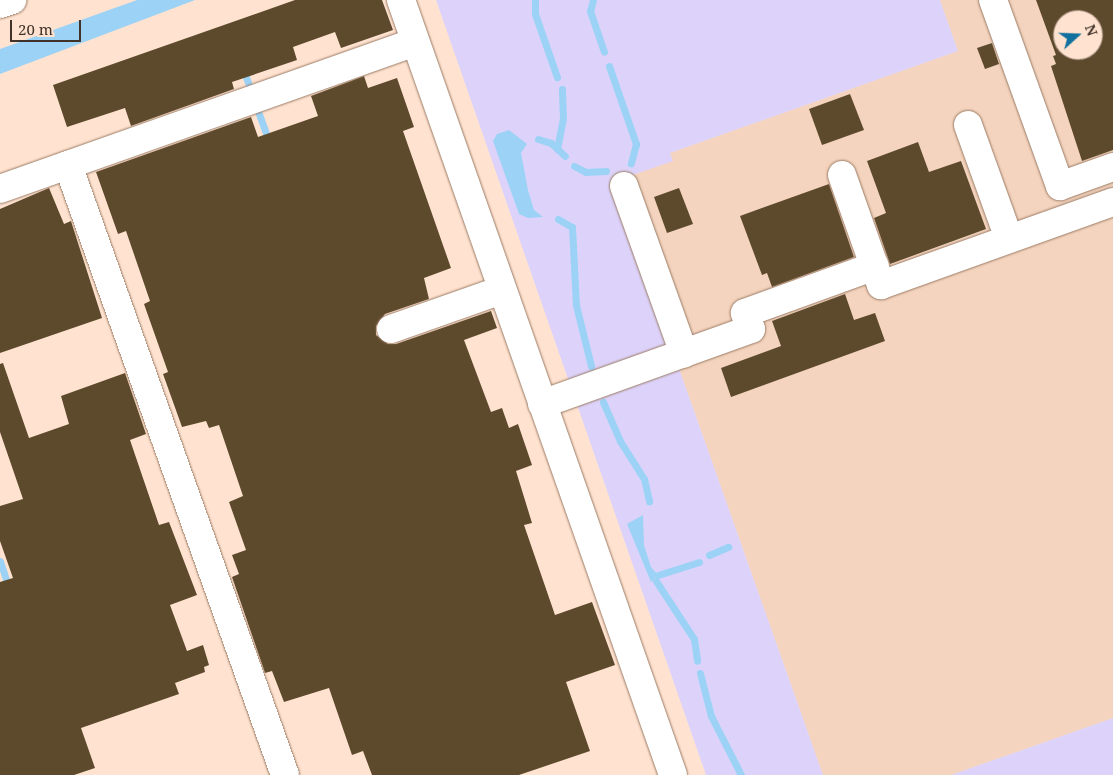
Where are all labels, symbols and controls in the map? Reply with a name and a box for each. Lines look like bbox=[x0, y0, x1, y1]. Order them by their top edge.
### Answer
scale bar bbox=[12, 10, 84, 42]
north arrow bbox=[1053, 10, 1103, 60]
text: 20 m bbox=[18, 19, 53, 39]
text: N bbox=[1081, 22, 1102, 38]

